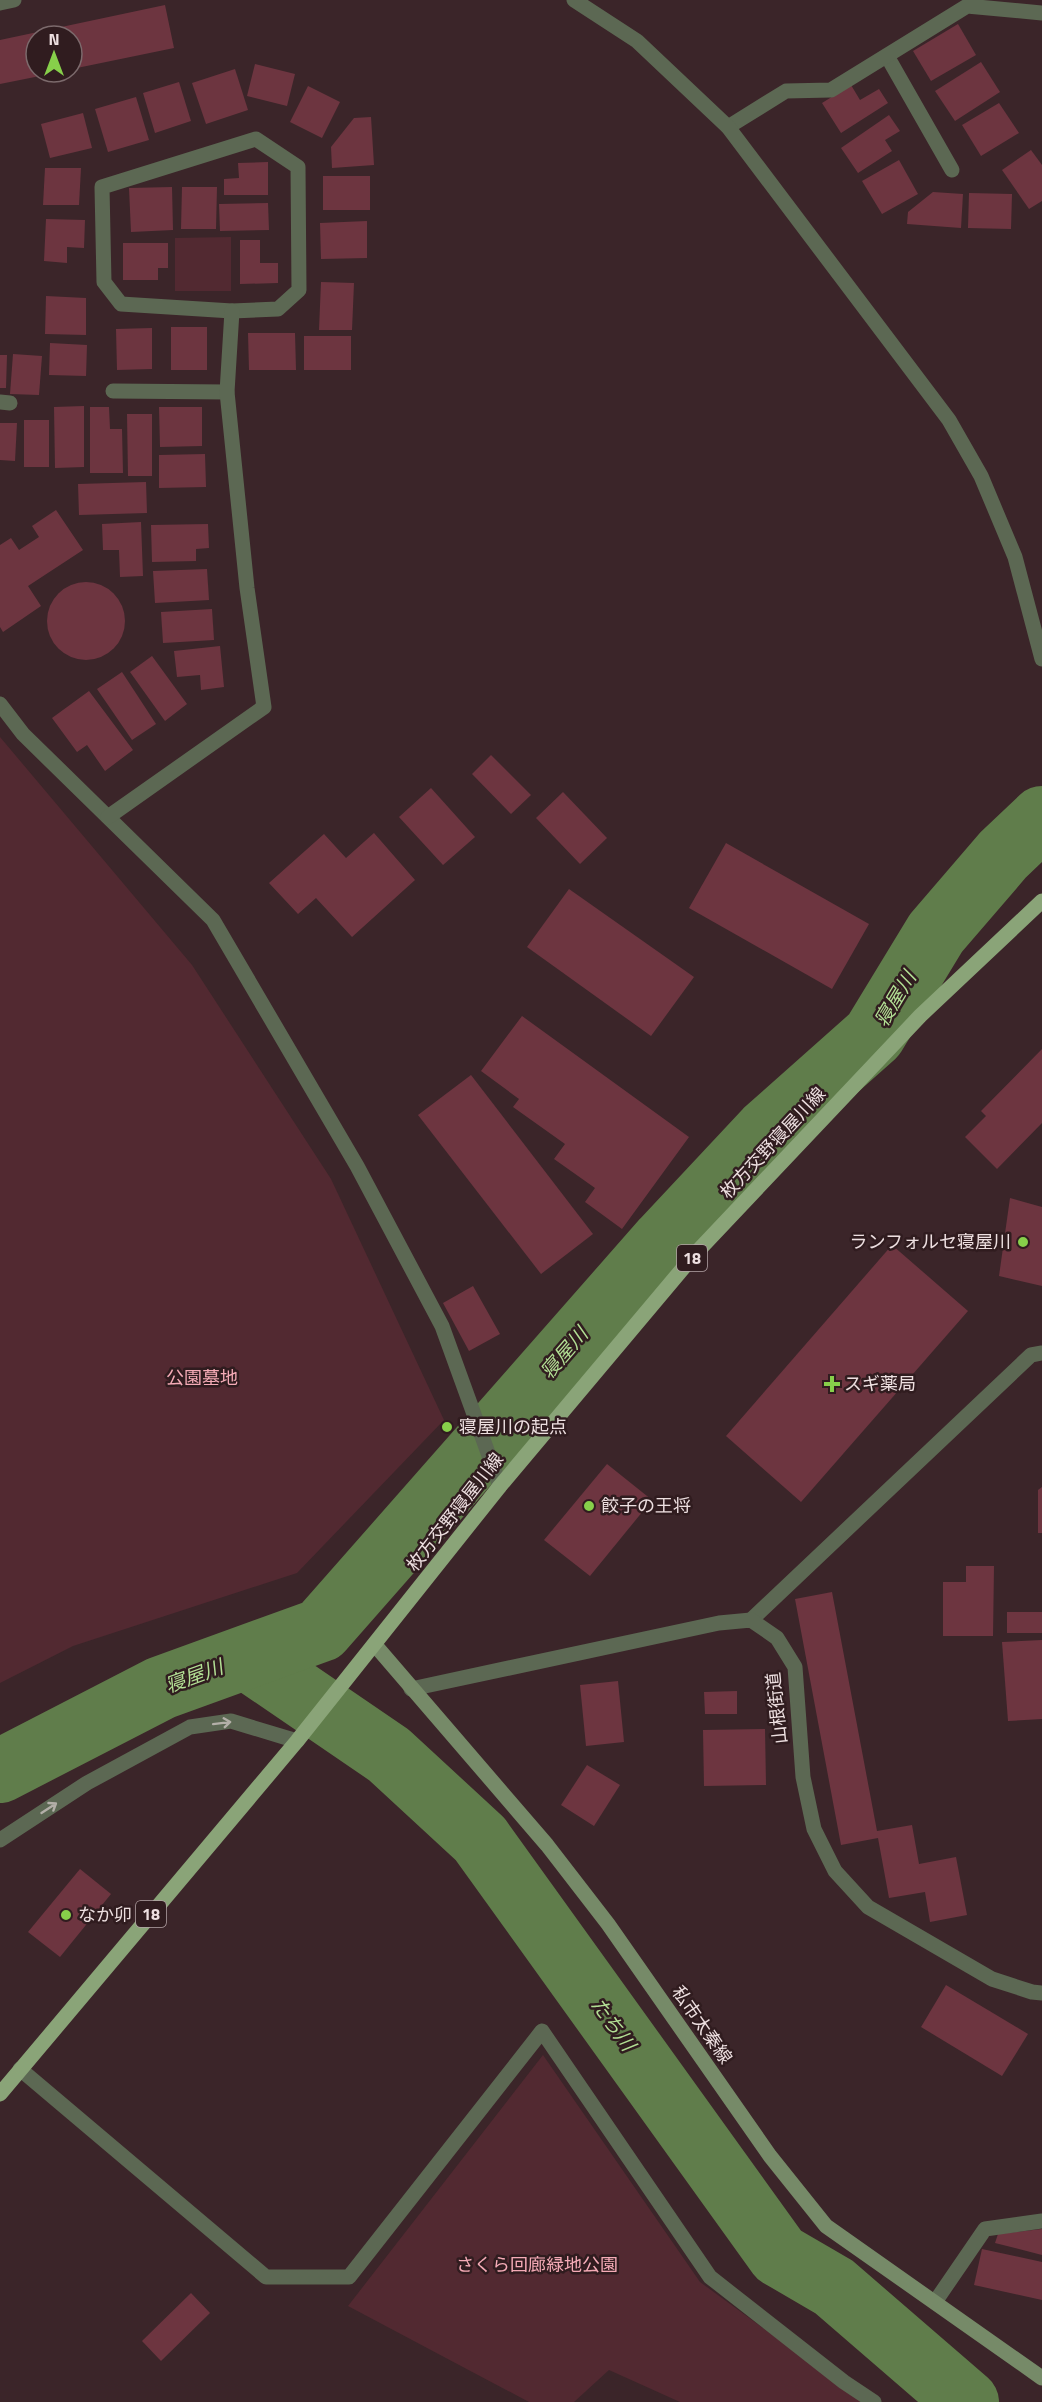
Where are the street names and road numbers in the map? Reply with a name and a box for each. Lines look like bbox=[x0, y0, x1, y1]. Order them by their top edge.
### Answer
street label: 枚方交野寝屋川線 bbox=[714, 1081, 832, 1205]
road number: 18 bbox=[677, 1245, 707, 1271]
street label: 枚方交野寝屋川線 bbox=[400, 1447, 510, 1577]
street label: 山根街道 bbox=[759, 1671, 794, 1745]
road number: 18 bbox=[136, 1901, 166, 1927]
street label: 私市太秦線 bbox=[666, 1980, 739, 2069]

